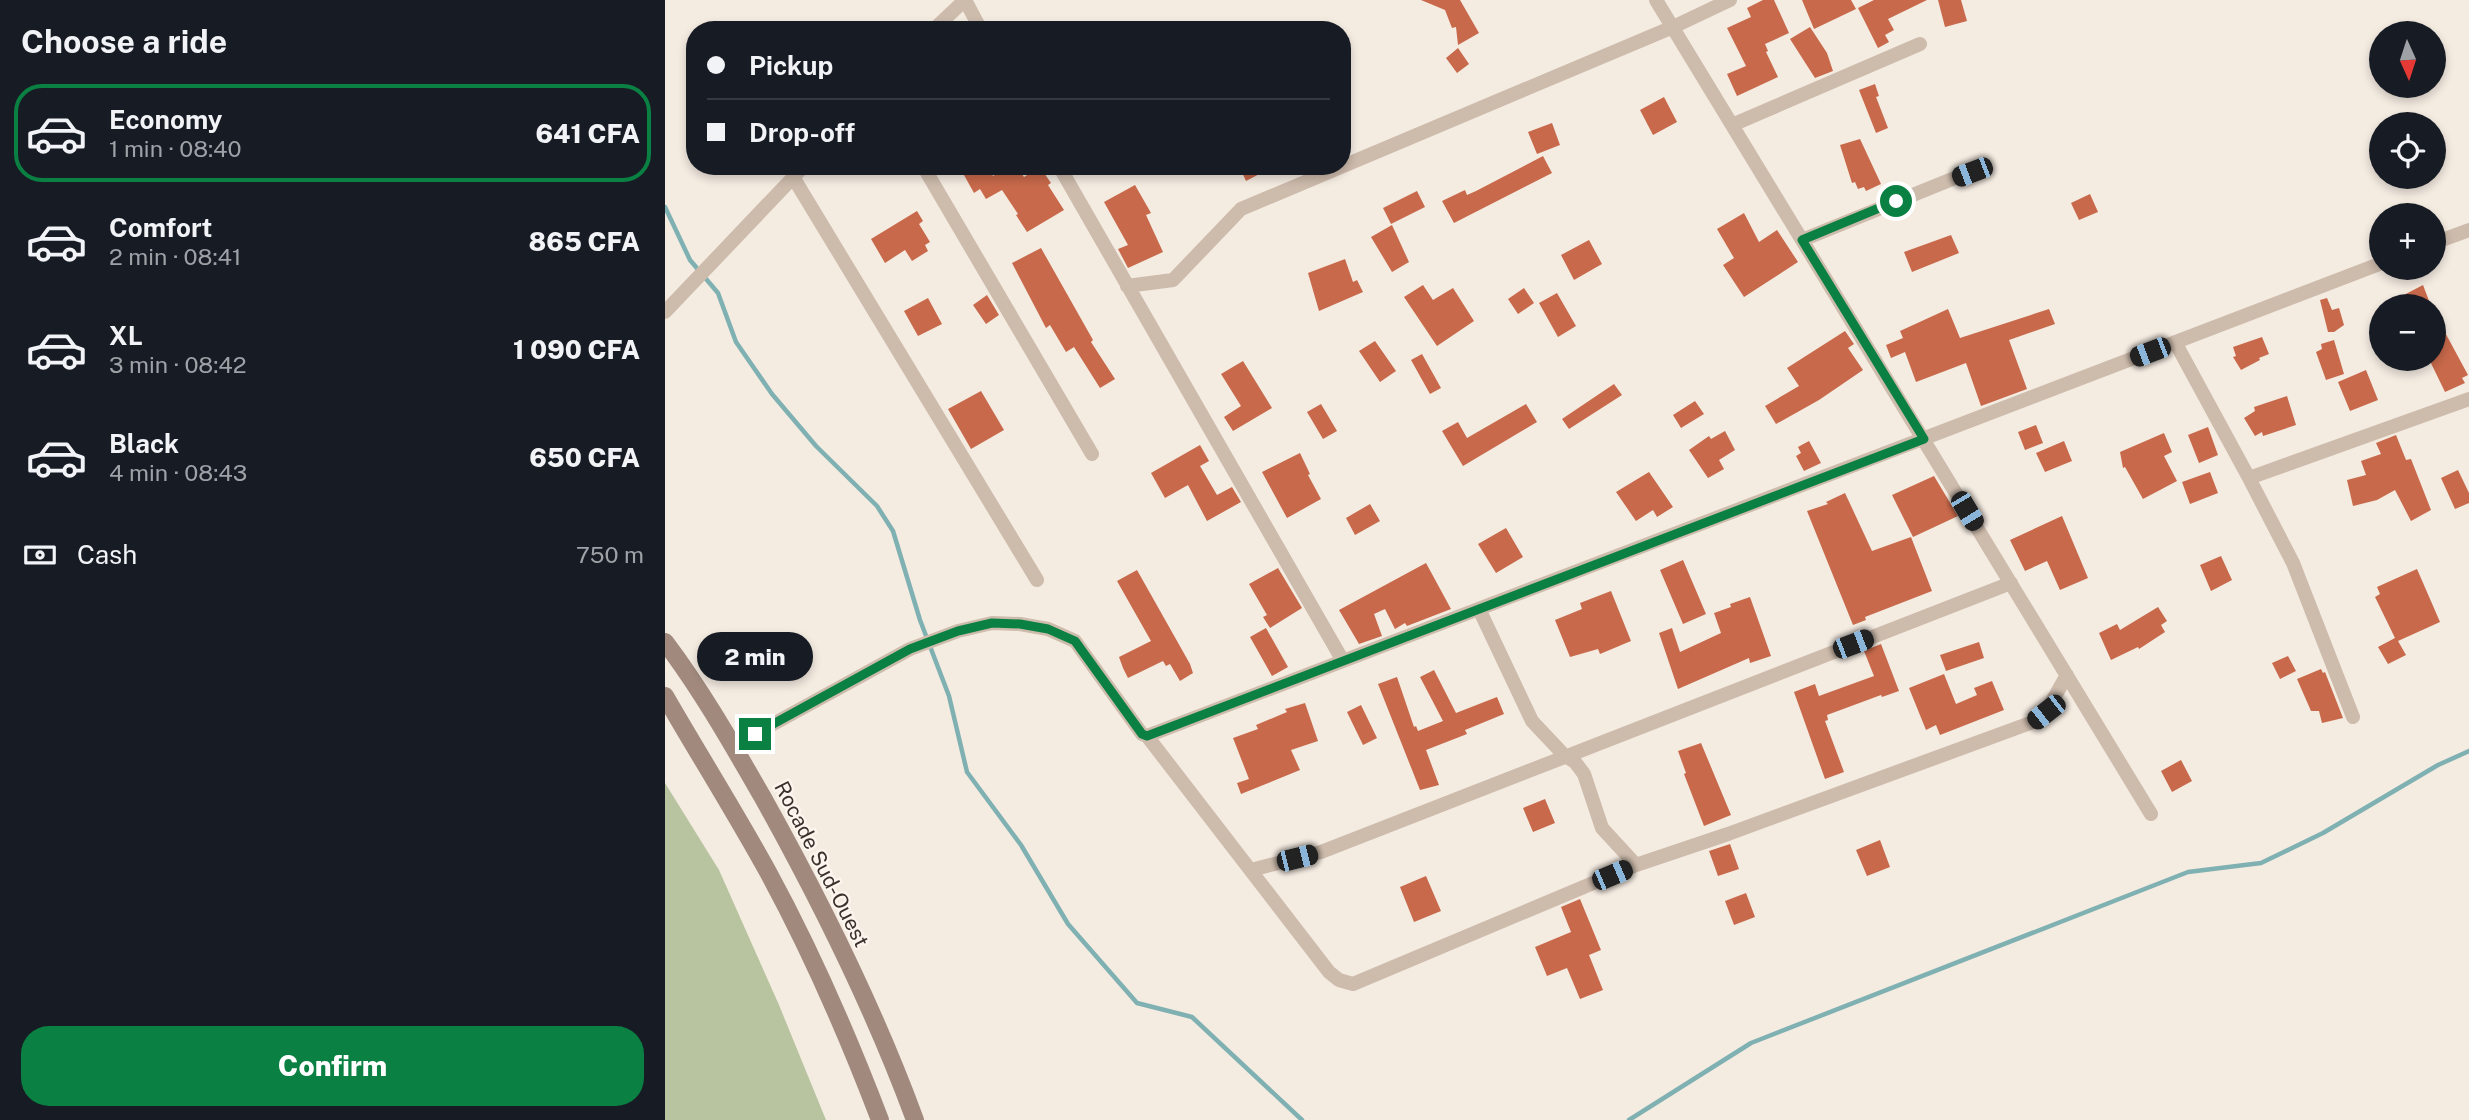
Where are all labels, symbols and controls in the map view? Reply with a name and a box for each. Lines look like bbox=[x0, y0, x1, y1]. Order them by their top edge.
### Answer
north arrow bbox=[2369, 21, 2447, 98]
map controls bbox=[2369, 21, 2446, 371]
text: Choose a ride bbox=[21, 23, 227, 60]
text: Pickup bbox=[749, 50, 833, 81]
icon: car bbox=[25, 102, 88, 165]
text: Economy bbox=[109, 104, 222, 135]
button: locate bbox=[2369, 112, 2446, 189]
text: Drop-off bbox=[749, 117, 855, 148]
text: 641 CFA bbox=[536, 118, 640, 149]
text: 1 min · 08:40 bbox=[109, 135, 242, 162]
car bbox=[1949, 155, 1996, 189]
route start bbox=[1880, 185, 1912, 217]
button: + bbox=[2369, 203, 2446, 280]
icon: car bbox=[25, 210, 88, 273]
text: Comfort bbox=[109, 212, 212, 243]
text: 865 CFA bbox=[529, 226, 640, 257]
text: 2 min · 08:41 bbox=[109, 243, 241, 270]
button: − bbox=[2369, 294, 2446, 371]
icon: car bbox=[25, 318, 88, 381]
text: XL bbox=[109, 320, 143, 351]
text: 1 090 CFA bbox=[513, 334, 640, 365]
car bbox=[2127, 335, 2174, 369]
text: 3 min · 08:42 bbox=[109, 351, 246, 378]
icon: car bbox=[25, 426, 88, 489]
text: Black bbox=[109, 428, 179, 459]
text: 650 CFA bbox=[529, 442, 640, 473]
text: 4 min · 08:43 bbox=[109, 459, 247, 486]
car bbox=[1948, 488, 1987, 534]
icon: cash bbox=[21, 536, 59, 574]
text: Cash bbox=[77, 539, 137, 570]
text: 750 m bbox=[576, 541, 644, 568]
car bbox=[1830, 627, 1877, 661]
callout: 2 min bbox=[697, 632, 813, 682]
text: 2 min bbox=[724, 643, 786, 670]
car bbox=[2023, 691, 2070, 733]
route end bbox=[739, 718, 771, 750]
street label: Rocade Sud-Ouest bbox=[769, 777, 875, 951]
car bbox=[1275, 843, 1320, 873]
car bbox=[1589, 857, 1636, 893]
button: Confirm bbox=[21, 1026, 644, 1106]

